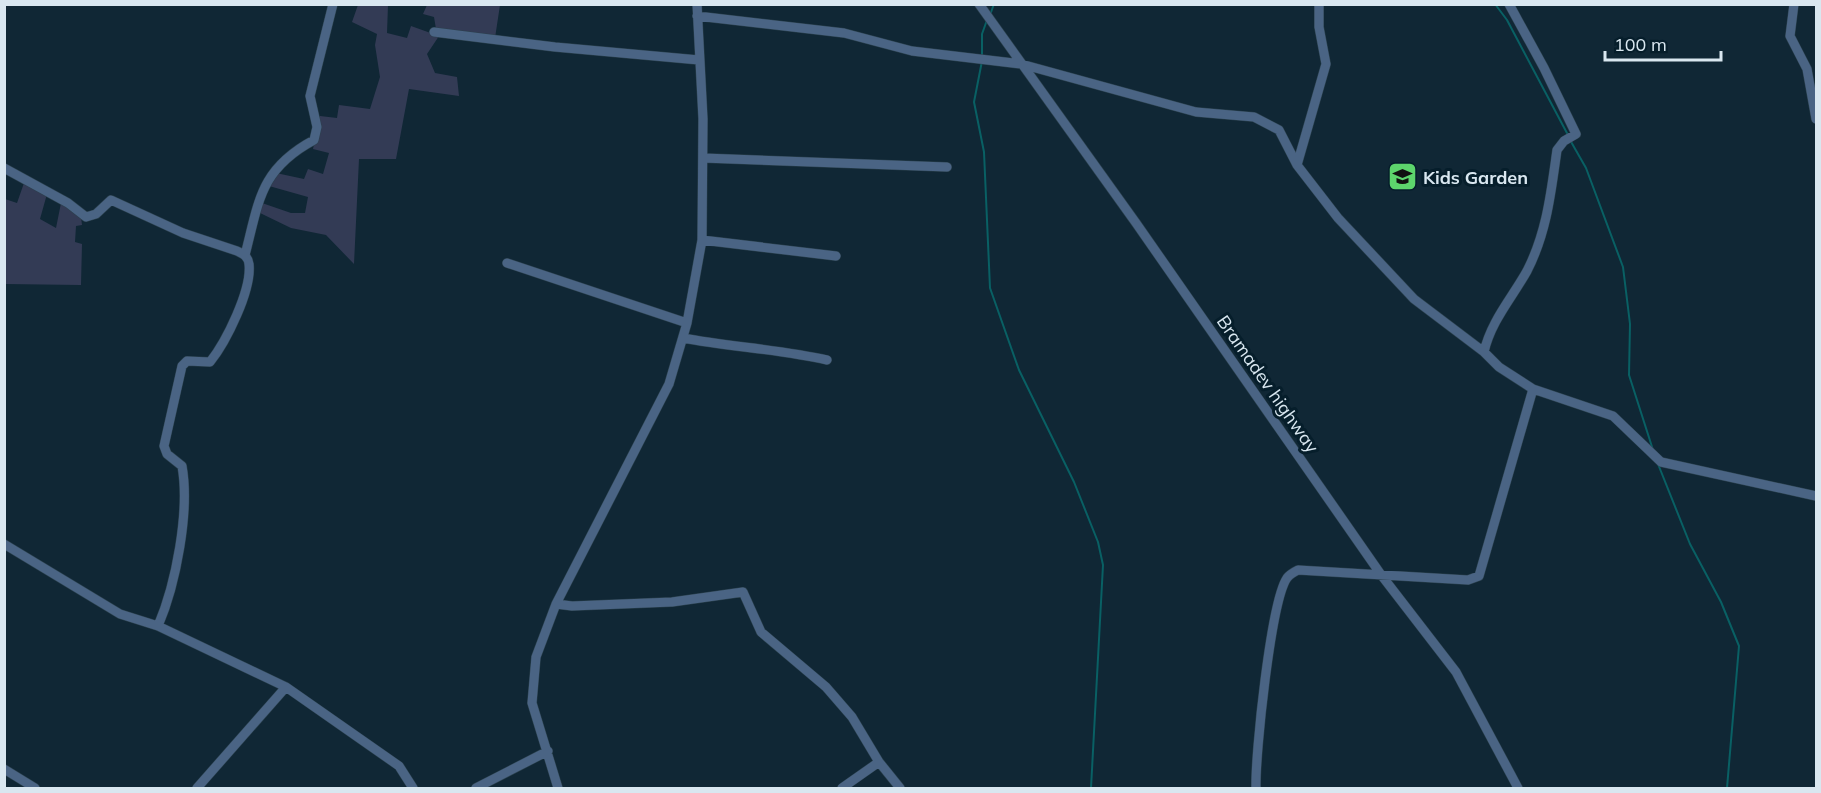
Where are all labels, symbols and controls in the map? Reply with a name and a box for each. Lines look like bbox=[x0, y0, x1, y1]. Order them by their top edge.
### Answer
scale bar bbox=[1605, 24, 1720, 62]
text: 100 m bbox=[1614, 33, 1667, 56]
school or university icon: Kids Garden bbox=[1386, 161, 1418, 193]
place label: Kids Garden bbox=[1423, 166, 1528, 189]
street label: Bramadev highway bbox=[1212, 311, 1324, 458]

